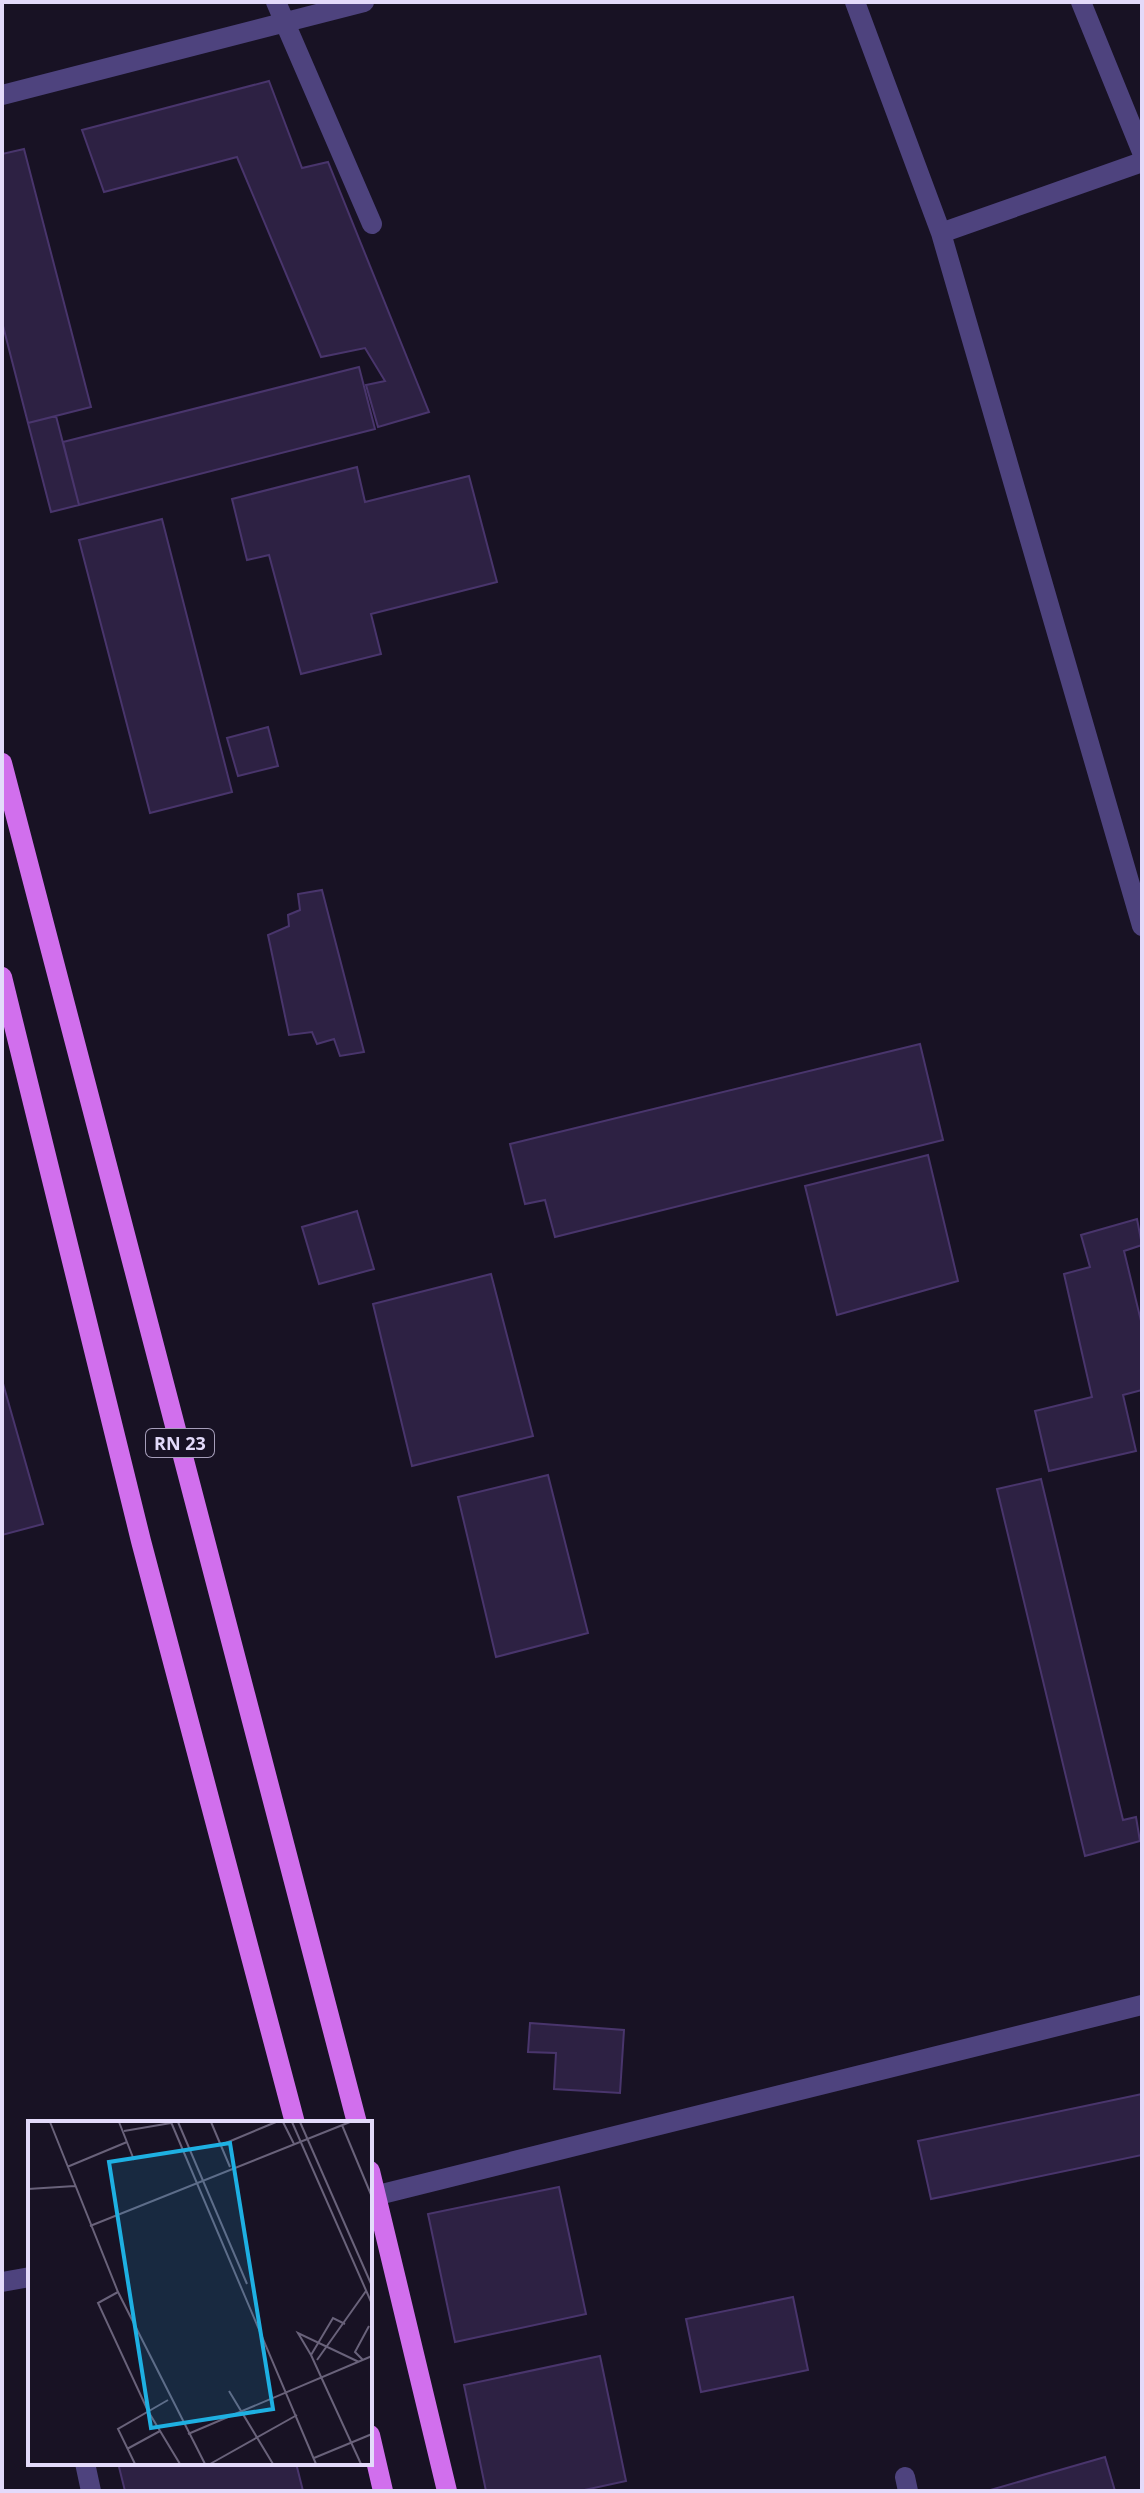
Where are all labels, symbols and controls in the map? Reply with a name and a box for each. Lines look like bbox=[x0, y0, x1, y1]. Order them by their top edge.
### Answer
road number: RN 23 bbox=[146, 1429, 214, 1457]
inset map bbox=[28, 2121, 372, 2465]

